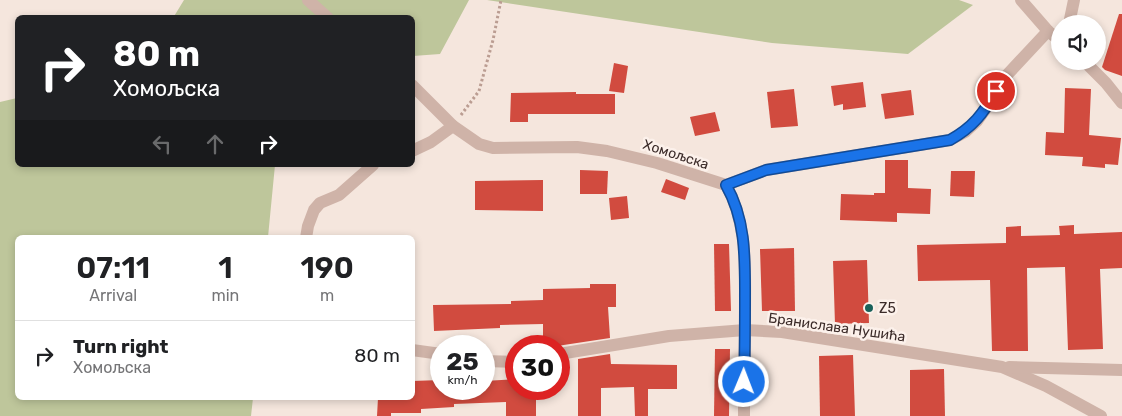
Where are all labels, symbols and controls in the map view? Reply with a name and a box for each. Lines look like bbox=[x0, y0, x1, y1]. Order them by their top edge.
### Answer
map controls bbox=[1051, 15, 1106, 70]
button: sound bbox=[1051, 15, 1106, 70]
text: 80 m bbox=[113, 33, 200, 75]
icon: right bbox=[30, 35, 95, 100]
pin bbox=[975, 70, 1017, 112]
text: Хомољска bbox=[113, 75, 220, 102]
icon: arrive bbox=[982, 77, 1010, 105]
icon: left bbox=[148, 130, 176, 158]
icon: ahead bbox=[201, 130, 229, 158]
icon: right bbox=[254, 130, 282, 158]
street label: Хомољска bbox=[641, 136, 711, 173]
text: 07:11 bbox=[76, 250, 150, 286]
text: 1 bbox=[218, 250, 233, 286]
text: 190 bbox=[300, 250, 354, 286]
text: Arrival bbox=[89, 286, 137, 305]
text: min bbox=[211, 286, 239, 305]
text: m bbox=[320, 286, 334, 305]
place label: Z5 bbox=[879, 300, 896, 317]
marker: Z5 bbox=[863, 302, 875, 314]
street label: Бранислава Нушића bbox=[767, 309, 907, 346]
text: Turn right bbox=[73, 335, 168, 358]
speed limit sign: 30 bbox=[505, 335, 570, 400]
icon: right bbox=[30, 342, 58, 370]
text: 80 m bbox=[354, 344, 400, 367]
text: 25 bbox=[446, 347, 479, 376]
position arrow bbox=[717, 355, 769, 407]
text: Хомољска bbox=[73, 358, 151, 377]
text: km/h bbox=[448, 373, 477, 387]

